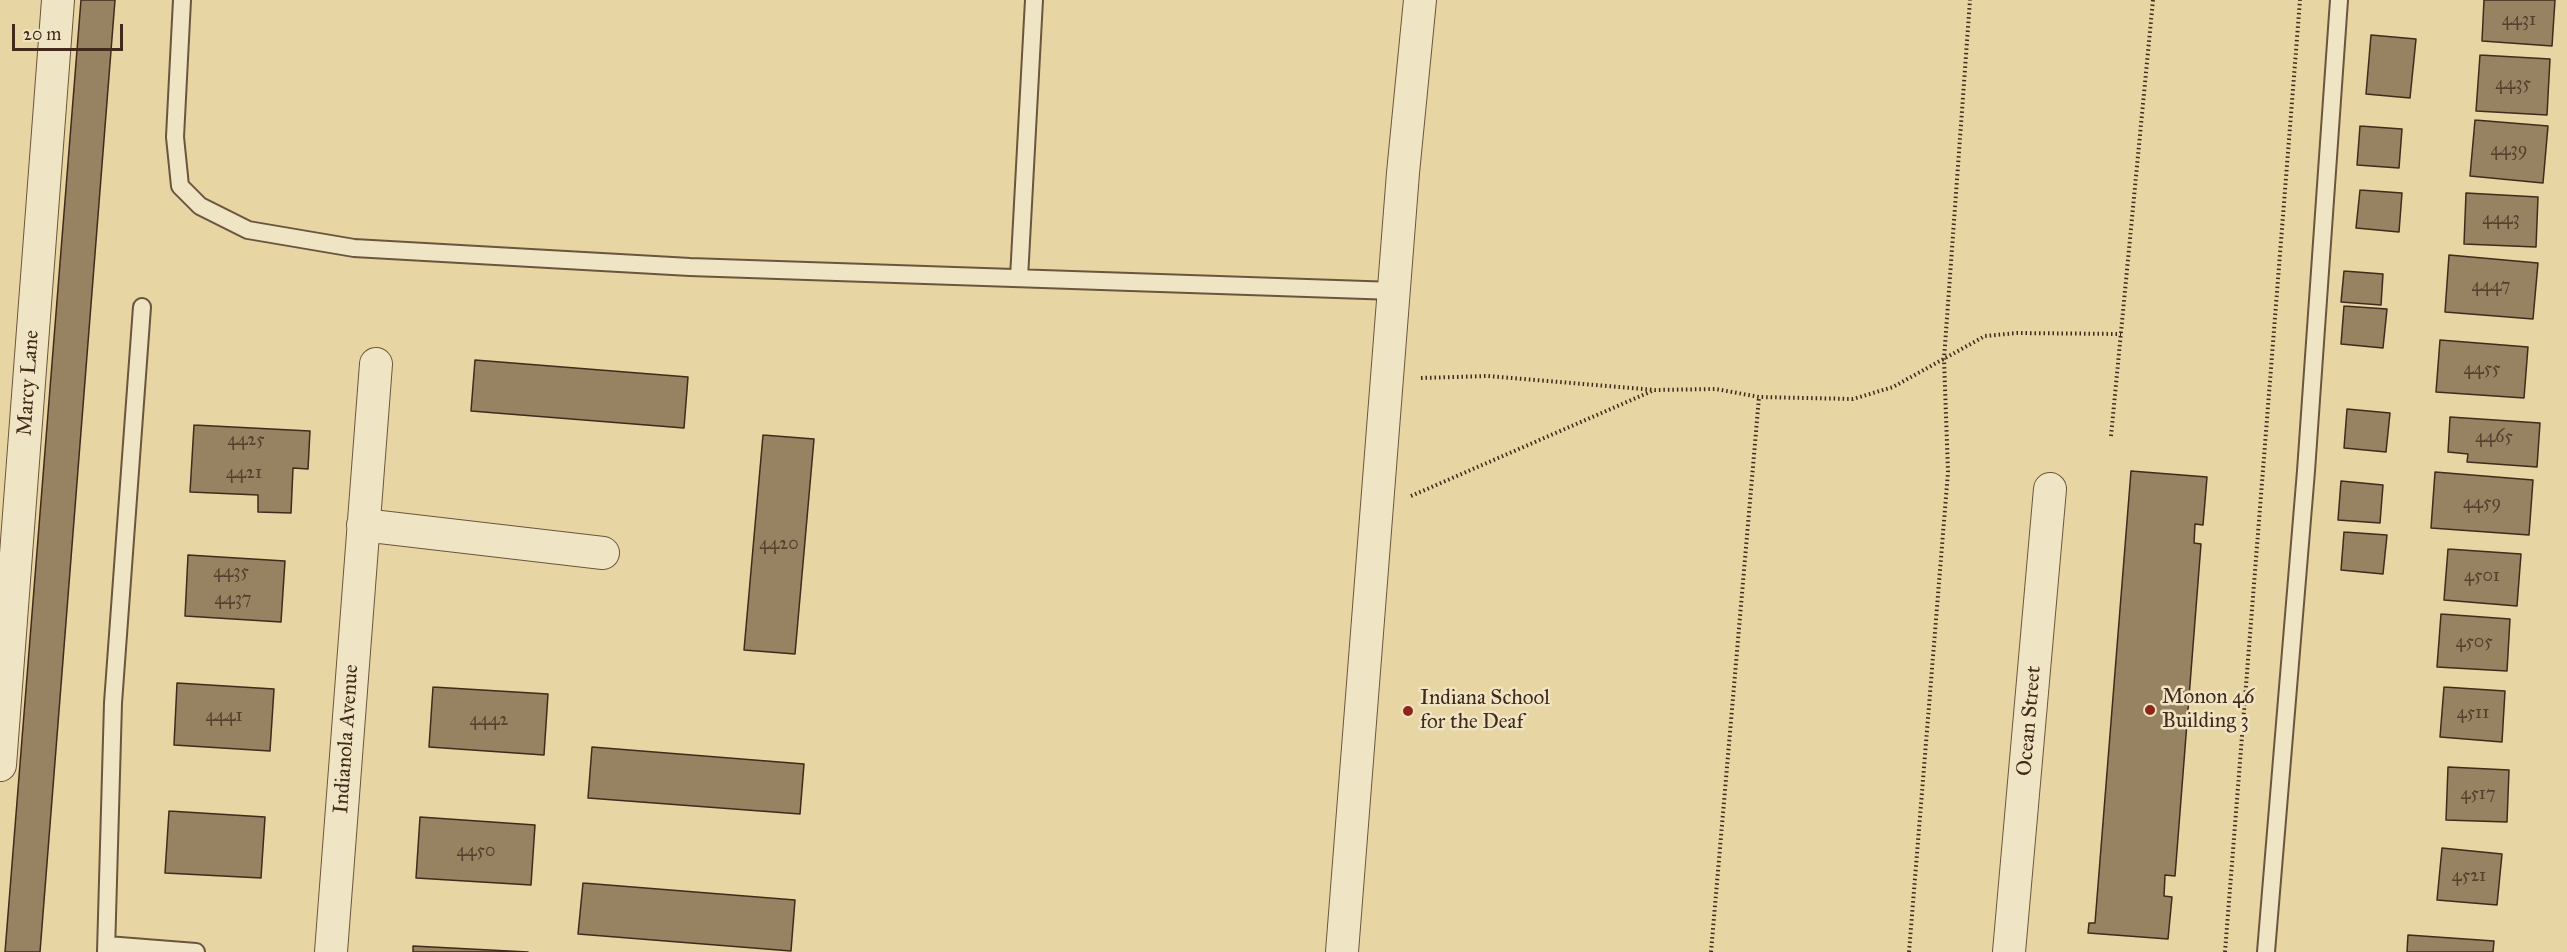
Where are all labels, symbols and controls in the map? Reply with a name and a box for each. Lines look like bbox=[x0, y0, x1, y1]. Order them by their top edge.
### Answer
house number: 4431 bbox=[2502, 10, 2536, 32]
scale bar bbox=[15, 12, 126, 50]
text: 20 m bbox=[23, 23, 61, 45]
house number: 4435 bbox=[2495, 74, 2531, 96]
house number: 4439 bbox=[2491, 140, 2527, 162]
house number: 4443 bbox=[2482, 209, 2520, 231]
house number: 4447 bbox=[2472, 276, 2510, 298]
street label: Marcy Lane bbox=[13, 329, 45, 437]
house number: 4455 bbox=[2464, 359, 2500, 381]
house number: 4465 bbox=[2475, 427, 2513, 449]
house number: 4425 bbox=[227, 430, 265, 452]
house number: 4421 bbox=[226, 463, 262, 485]
house number: 4459 bbox=[2463, 493, 2501, 515]
house number: 4420 bbox=[759, 534, 799, 556]
house number: 4435 bbox=[213, 562, 249, 584]
house number: 4501 bbox=[2464, 566, 2500, 588]
house number: 4437 bbox=[215, 589, 251, 611]
house number: 4505 bbox=[2455, 632, 2493, 654]
street label: Indianola Avenue bbox=[329, 663, 365, 815]
street label: Ocean Street bbox=[2013, 665, 2047, 777]
place label: Monon 46 Building 3 bbox=[2162, 685, 2255, 735]
place label: Indiana School for the Deaf bbox=[1420, 686, 1550, 736]
marker: Monon 46 Building 3 bbox=[2143, 703, 2157, 717]
house number: 4511 bbox=[2457, 703, 2489, 725]
marker: Indiana School for the Deaf bbox=[1401, 704, 1415, 718]
house number: 4441 bbox=[205, 706, 243, 728]
house number: 4442 bbox=[470, 710, 508, 732]
house number: 4517 bbox=[2460, 784, 2496, 806]
house number: 4450 bbox=[457, 841, 495, 863]
house number: 4521 bbox=[2452, 866, 2486, 888]

